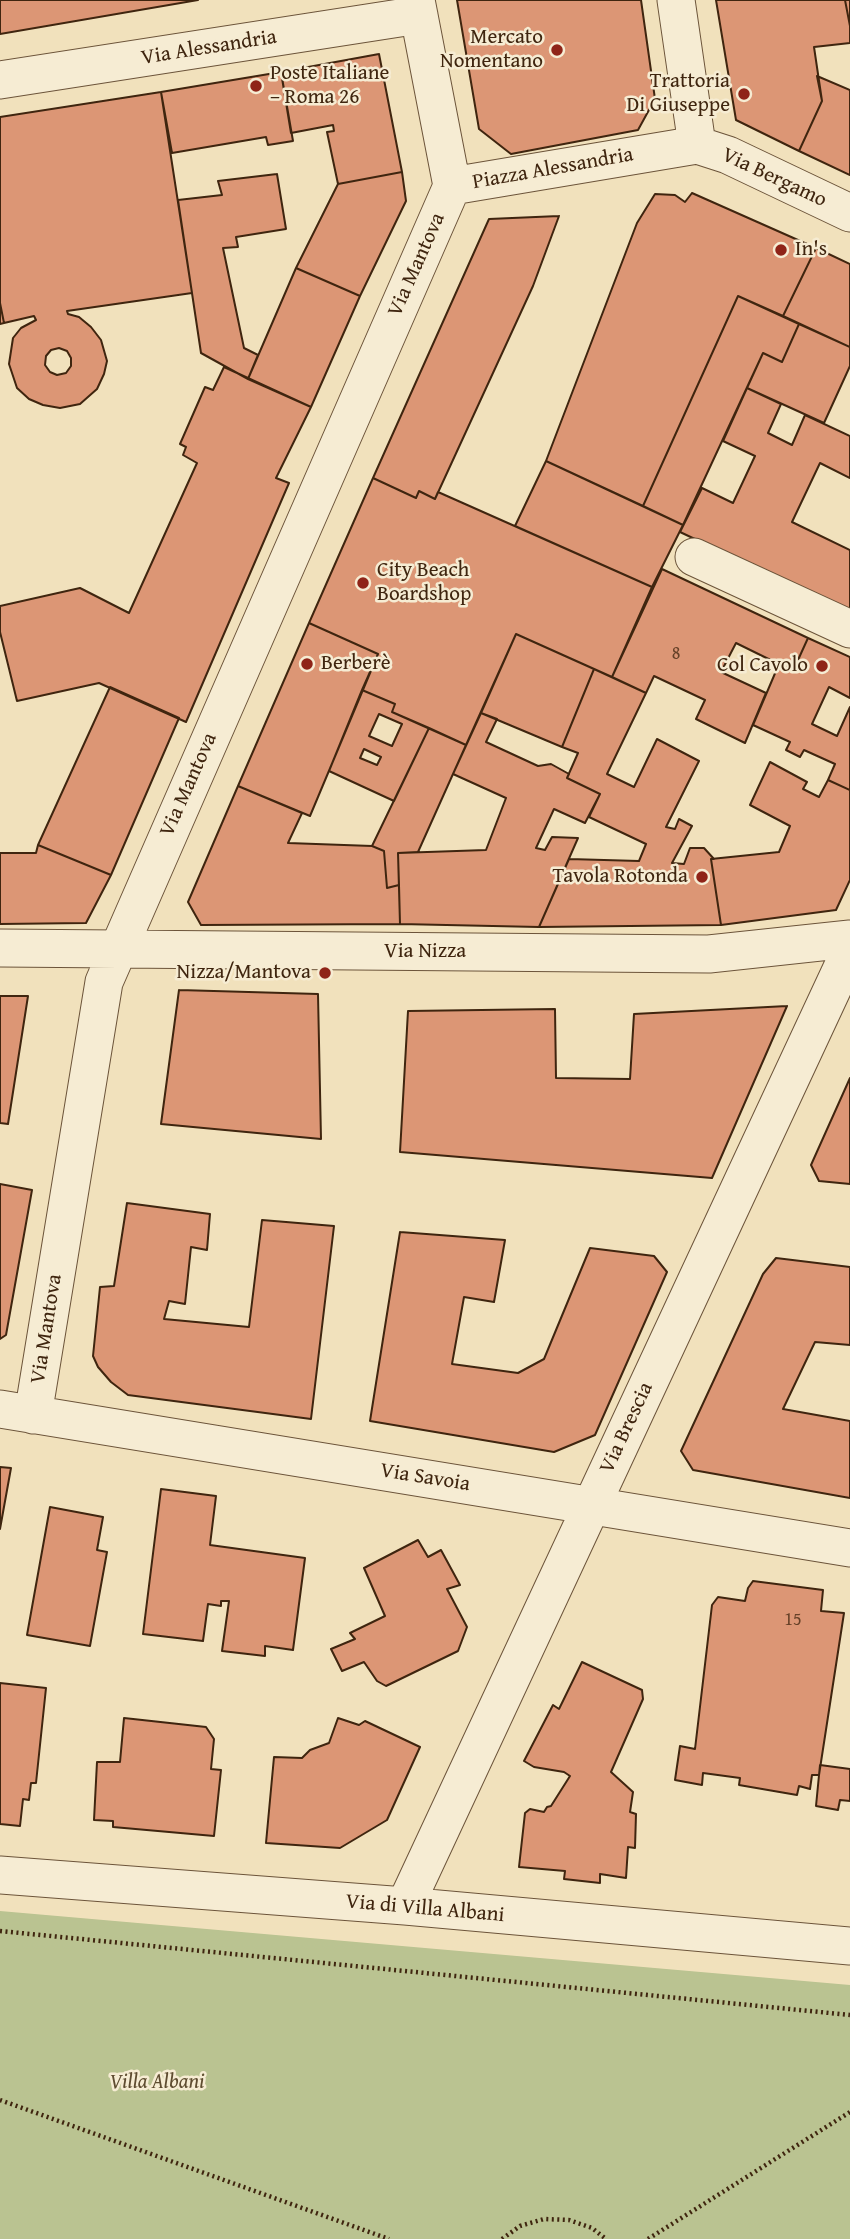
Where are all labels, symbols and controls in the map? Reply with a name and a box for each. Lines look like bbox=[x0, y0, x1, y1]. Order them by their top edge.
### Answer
street label: Via Alessandria bbox=[139, 25, 279, 71]
place label: Mercato Nomentano bbox=[440, 25, 543, 75]
marker: Mercato Nomentano bbox=[549, 42, 565, 58]
place label: Poste Italiane – Roma 26 bbox=[270, 61, 389, 111]
place label: Trattoria Di Giuseppe bbox=[626, 69, 730, 119]
marker: Poste Italiane – Roma 26 bbox=[248, 78, 264, 94]
marker: Trattoria Di Giuseppe bbox=[736, 86, 752, 102]
street label: Piazza Alessandria bbox=[471, 142, 635, 196]
street label: Via Bergamo bbox=[718, 143, 830, 213]
street label: Via Mantova bbox=[383, 209, 451, 321]
place label: In's bbox=[795, 237, 827, 263]
marker: In's bbox=[773, 242, 789, 258]
place label: City Beach Boardshop bbox=[377, 558, 471, 608]
marker: City Beach Boardshop bbox=[355, 575, 371, 591]
house number: 8 bbox=[672, 643, 680, 665]
place label: Berberè bbox=[321, 651, 391, 677]
place label: Col Cavolo bbox=[717, 653, 808, 679]
marker: Berberè bbox=[299, 656, 315, 672]
marker: Col Cavolo bbox=[814, 658, 830, 674]
street label: Via Mantova bbox=[155, 729, 223, 841]
place label: Tavola Rotonda bbox=[552, 864, 688, 890]
marker: Tavola Rotonda bbox=[694, 869, 710, 885]
street label: Via Nizza bbox=[384, 939, 466, 965]
place label: Nizza/Mantova bbox=[177, 960, 311, 986]
marker: Nizza/Mantova bbox=[317, 965, 333, 981]
street label: Via Mantova bbox=[26, 1272, 68, 1386]
street label: Via Brescia bbox=[595, 1378, 659, 1478]
street label: Via Savoia bbox=[378, 1458, 472, 1498]
house number: 15 bbox=[784, 1609, 802, 1631]
street label: Via di Villa Albani bbox=[345, 1890, 505, 1928]
park label: Villa Albani bbox=[110, 2070, 204, 2096]

